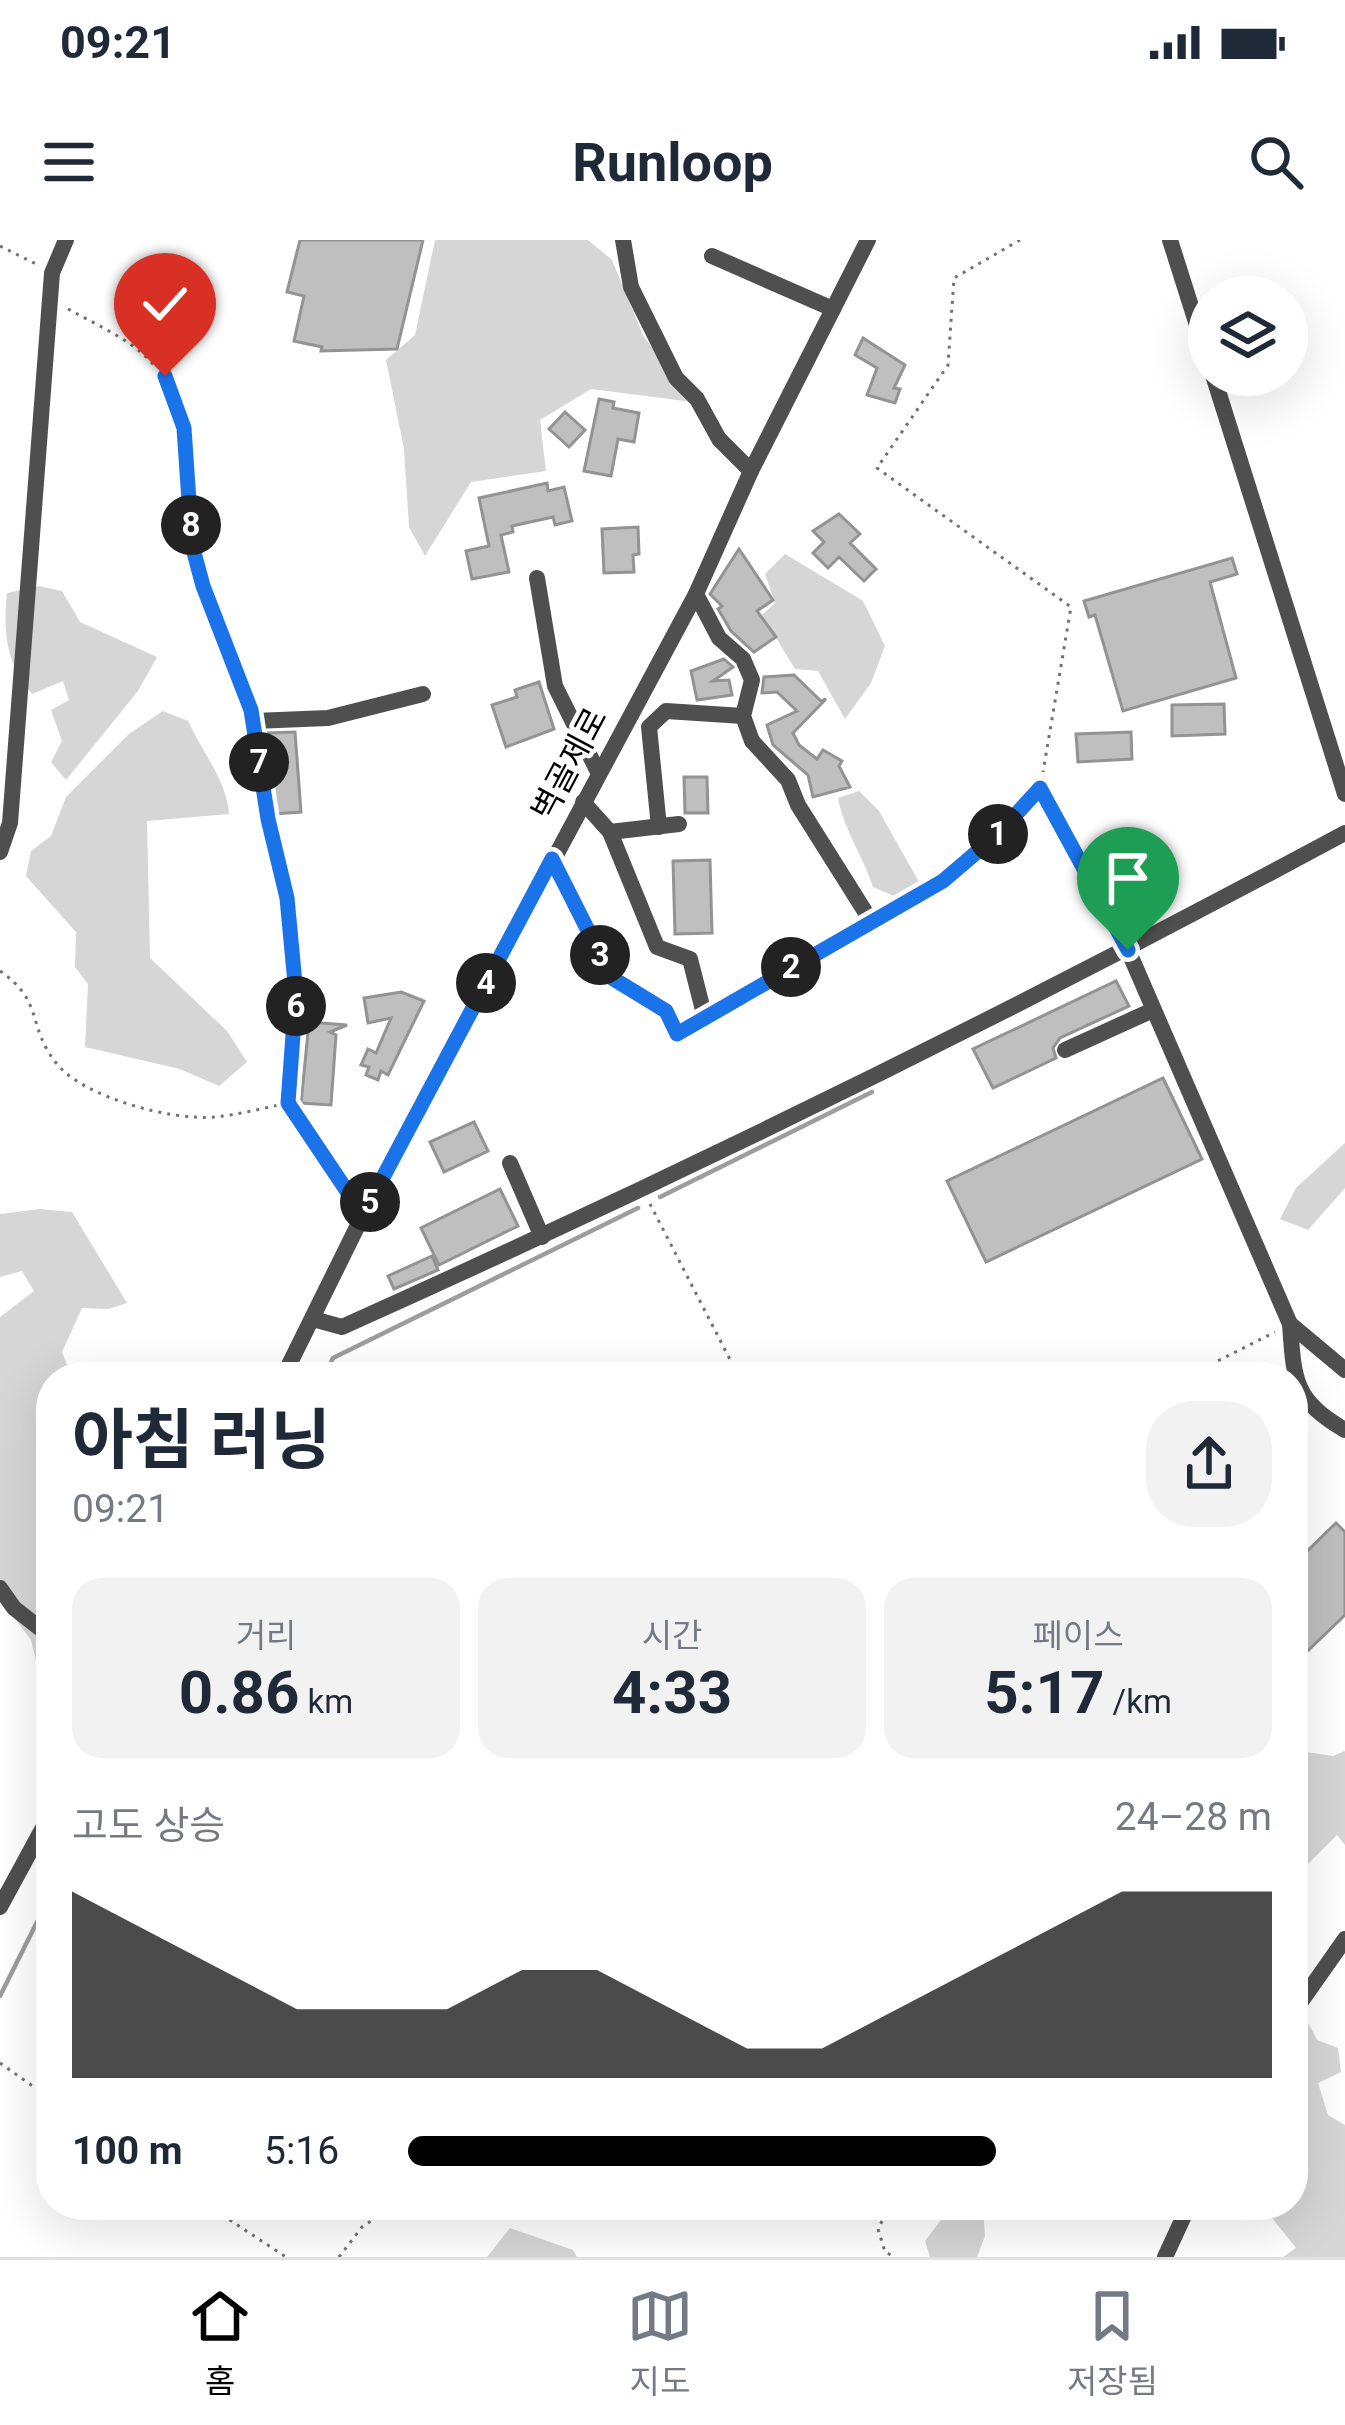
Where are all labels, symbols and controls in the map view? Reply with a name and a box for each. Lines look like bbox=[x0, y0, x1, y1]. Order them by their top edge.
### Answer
text: 09:21 bbox=[60, 16, 176, 69]
icon: menu bbox=[36, 129, 102, 195]
icon: search bbox=[1243, 129, 1309, 195]
text: Runloop bbox=[572, 131, 773, 194]
pin bbox=[114, 253, 216, 376]
icon: check bbox=[132, 271, 198, 337]
map controls bbox=[1188, 276, 1308, 396]
button: layers bbox=[1188, 276, 1308, 396]
pin: 8 bbox=[161, 495, 221, 555]
text: 8 bbox=[182, 505, 200, 544]
street label: 벽골제로 bbox=[523, 701, 615, 827]
pin: 7 bbox=[229, 732, 289, 792]
text: 7 bbox=[250, 742, 268, 781]
pin: 1 bbox=[968, 804, 1028, 864]
text: 1 bbox=[989, 814, 1007, 853]
pin bbox=[1077, 827, 1179, 950]
icon: arrive bbox=[1095, 845, 1161, 911]
pin: 3 bbox=[570, 925, 630, 985]
text: 3 bbox=[591, 935, 609, 974]
pin: 2 bbox=[761, 937, 821, 997]
text: 2 bbox=[782, 947, 800, 986]
pin: 4 bbox=[456, 953, 516, 1013]
text: 4 bbox=[477, 963, 495, 1002]
pin: 6 bbox=[266, 976, 326, 1036]
text: 6 bbox=[287, 986, 305, 1025]
pin: 5 bbox=[340, 1172, 400, 1232]
text: 5 bbox=[361, 1182, 379, 1221]
button: share bbox=[1146, 1401, 1272, 1527]
text: 아침 러닝 bbox=[72, 1402, 331, 1479]
text: 09:21 bbox=[72, 1486, 169, 1532]
text: 거리 bbox=[236, 1616, 296, 1655]
text: 시간 bbox=[642, 1616, 702, 1655]
text: 페이스 bbox=[1032, 1616, 1124, 1655]
text: 0.86 bbox=[179, 1657, 299, 1728]
text: 4:33 bbox=[612, 1657, 732, 1728]
text: 5:17 bbox=[984, 1657, 1104, 1728]
text: km bbox=[299, 1682, 353, 1721]
text: /km bbox=[1104, 1682, 1172, 1721]
text: 24–28 m bbox=[1115, 1794, 1272, 1840]
text: 고도 상승 bbox=[72, 1803, 225, 1849]
text: 100 m bbox=[72, 2128, 183, 2174]
text: 5:16 bbox=[264, 2128, 339, 2174]
tab: 홈 bbox=[187, 2283, 253, 2403]
tab: 지도 bbox=[627, 2283, 693, 2403]
tab: 저장됨 bbox=[1067, 2283, 1158, 2403]

